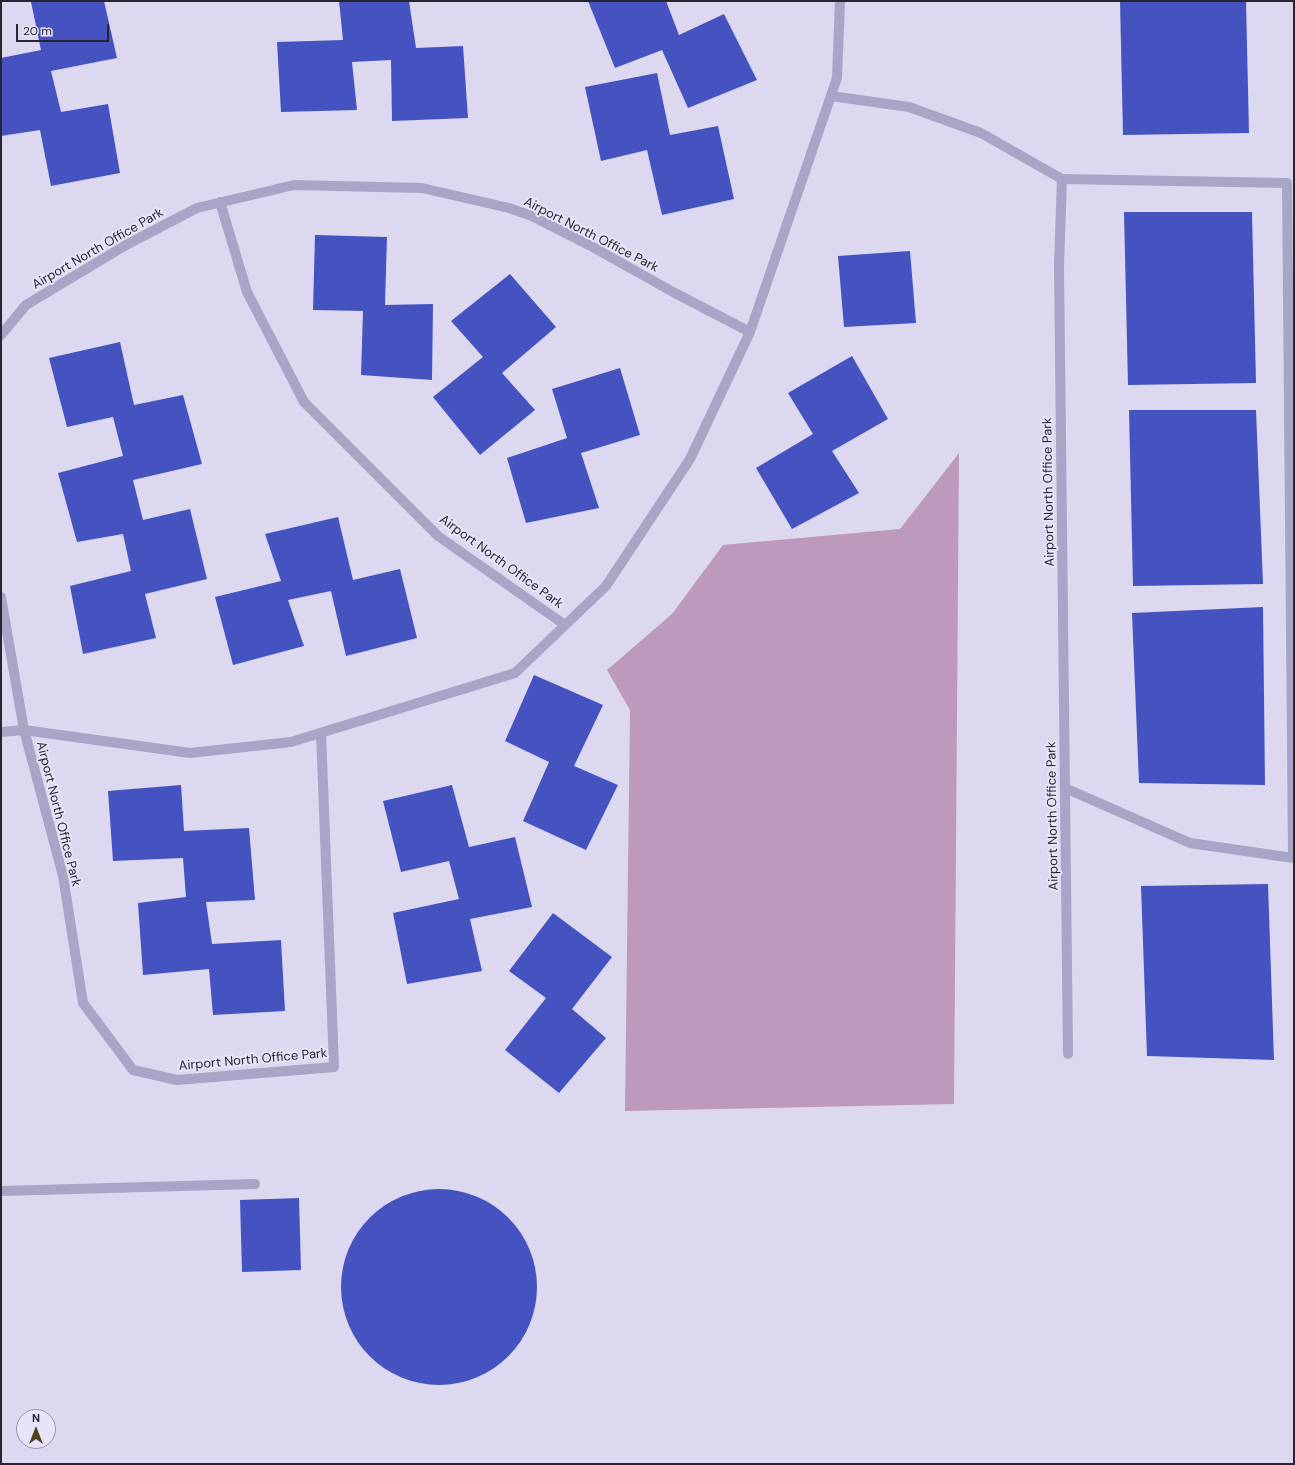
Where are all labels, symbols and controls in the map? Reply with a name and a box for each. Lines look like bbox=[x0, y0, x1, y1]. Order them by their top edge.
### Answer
scale bar bbox=[18, 16, 111, 42]
text: 20 m bbox=[23, 23, 52, 39]
street label: Airport North Office Park bbox=[521, 194, 661, 276]
street label: Airport North Office Park bbox=[30, 205, 166, 293]
street label: Airport North Office Park bbox=[1040, 417, 1058, 567]
street label: Airport North Office Park bbox=[436, 512, 566, 612]
street label: Airport North Office Park bbox=[32, 740, 84, 888]
street label: Airport North Office Park bbox=[1044, 741, 1062, 891]
street label: Airport North Office Park bbox=[178, 1046, 328, 1074]
north arrow bbox=[16, 1409, 56, 1449]
text: N bbox=[32, 1411, 40, 1425]

